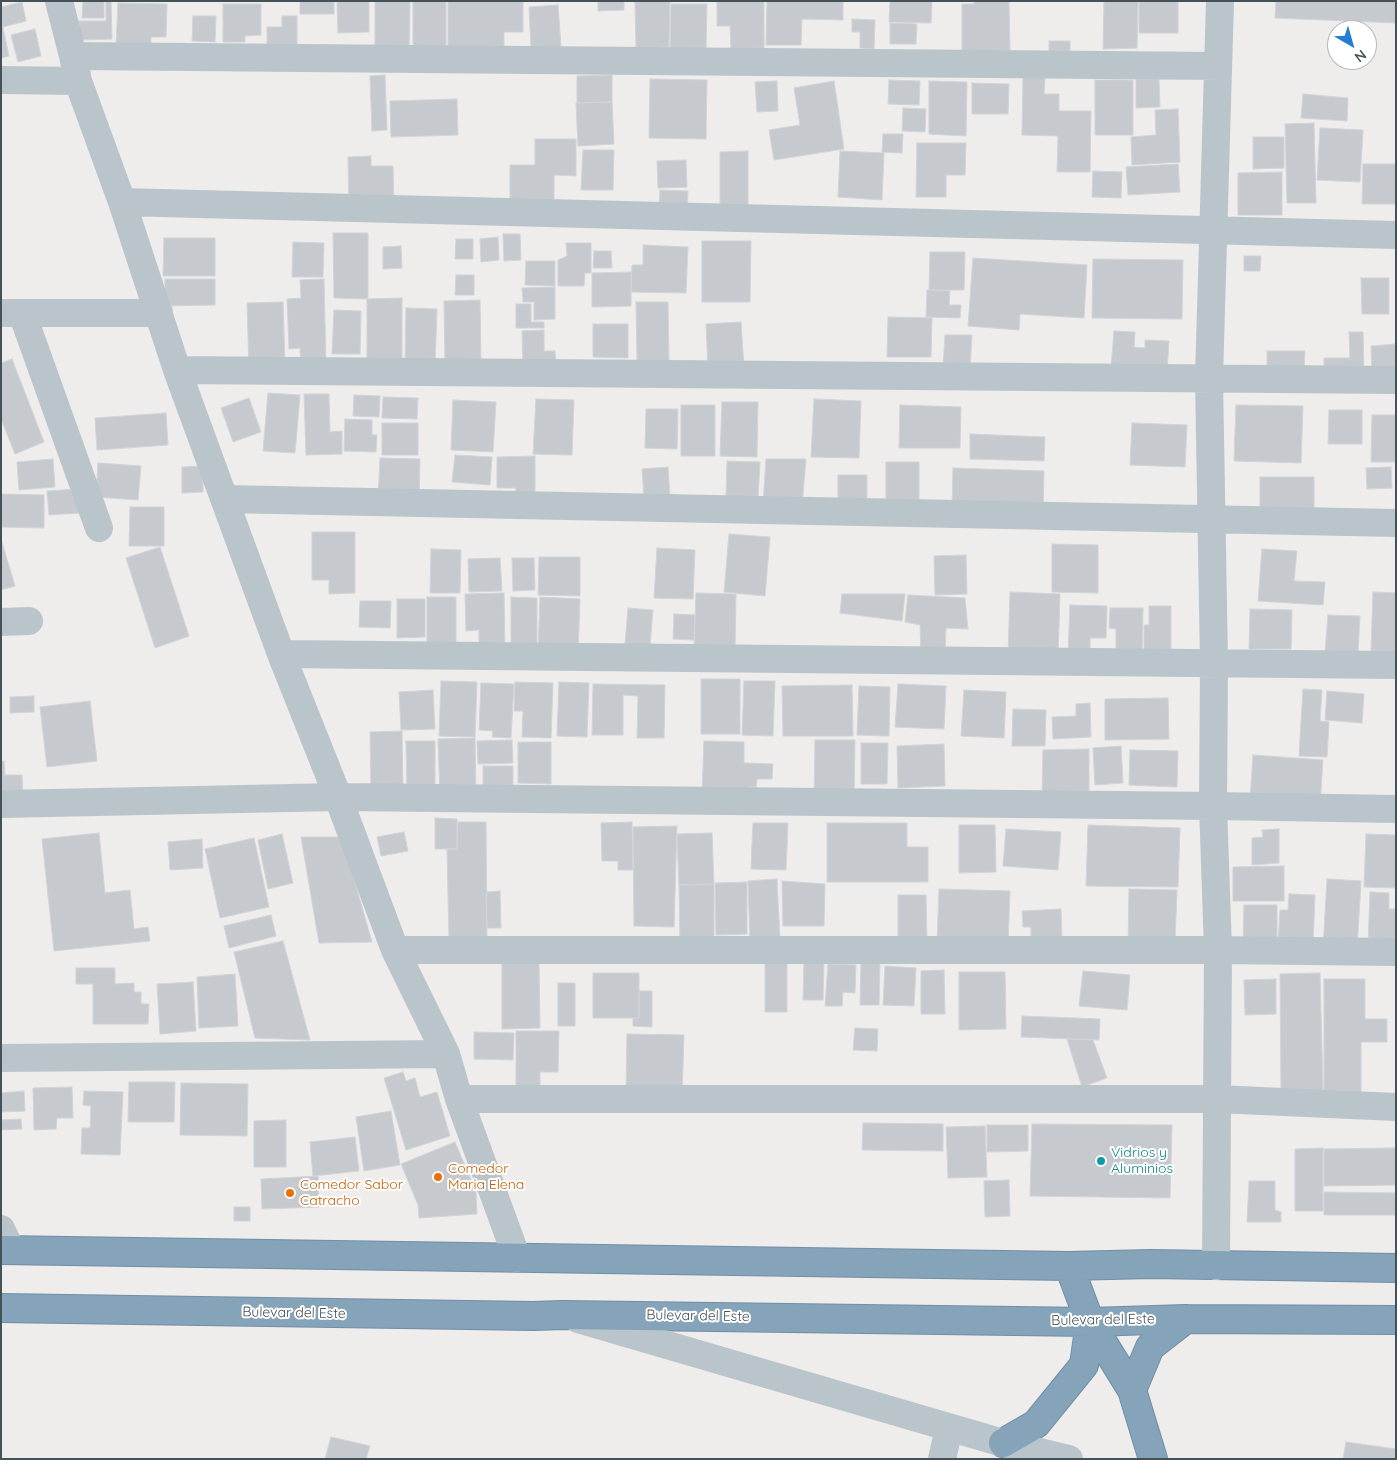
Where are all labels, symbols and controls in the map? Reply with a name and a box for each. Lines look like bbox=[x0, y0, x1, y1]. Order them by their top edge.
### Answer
north arrow bbox=[1327, 20, 1377, 70]
text: N bbox=[1351, 46, 1370, 66]
place label: Vidrios y Aluminios bbox=[1111, 1145, 1173, 1178]
marker: Vidrios y Aluminios bbox=[1095, 1155, 1107, 1167]
place label: Comedor Maria Elena bbox=[448, 1161, 524, 1194]
marker: Comedor Maria Elena bbox=[432, 1171, 444, 1183]
place label: Comedor Sabor Catracho bbox=[300, 1177, 403, 1210]
marker: Comedor Sabor Catracho bbox=[284, 1187, 296, 1199]
street label: Bulevar del Este bbox=[242, 1304, 346, 1322]
street label: Bulevar del Este bbox=[646, 1307, 750, 1325]
street label: Bulevar del Este bbox=[1051, 1311, 1155, 1329]

